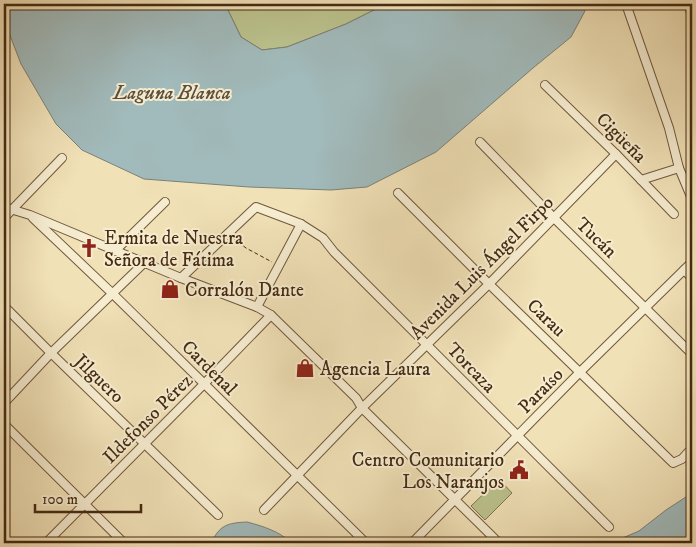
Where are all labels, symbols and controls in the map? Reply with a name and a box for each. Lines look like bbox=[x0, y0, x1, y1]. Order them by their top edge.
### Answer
water label: Laguna Blanca bbox=[112, 81, 231, 106]
street label: Cigüeña bbox=[591, 108, 651, 168]
street label: Avenida Luis Ángel Firpo bbox=[404, 190, 559, 345]
street label: Tucán bbox=[571, 213, 621, 263]
place label: Ermita de Nuestra Señora de Fátima bbox=[104, 227, 243, 272]
church icon: Ermita de Nuestra Señora de Fátima bbox=[78, 237, 100, 259]
shop icon: Corralón Dante bbox=[159, 278, 181, 300]
place label: Corralón Dante bbox=[185, 279, 304, 302]
street label: Carau bbox=[522, 294, 570, 342]
street label: Cardenal bbox=[176, 336, 242, 401]
street label: Torcaza bbox=[441, 338, 500, 398]
street label: Jilguero bbox=[68, 348, 129, 408]
shop icon: Agencia Laura bbox=[294, 357, 316, 379]
place label: Agencia Laura bbox=[320, 358, 430, 381]
street label: Paraíso bbox=[514, 363, 568, 419]
street label: Ildefonso Pérez bbox=[98, 369, 198, 469]
place label: Centro Comunitario Los Naranjos bbox=[352, 449, 504, 494]
public building icon: Centro Comunitario Los Naranjos bbox=[508, 459, 530, 481]
scale bar bbox=[35, 482, 141, 514]
text: 100 m bbox=[42, 490, 78, 509]

